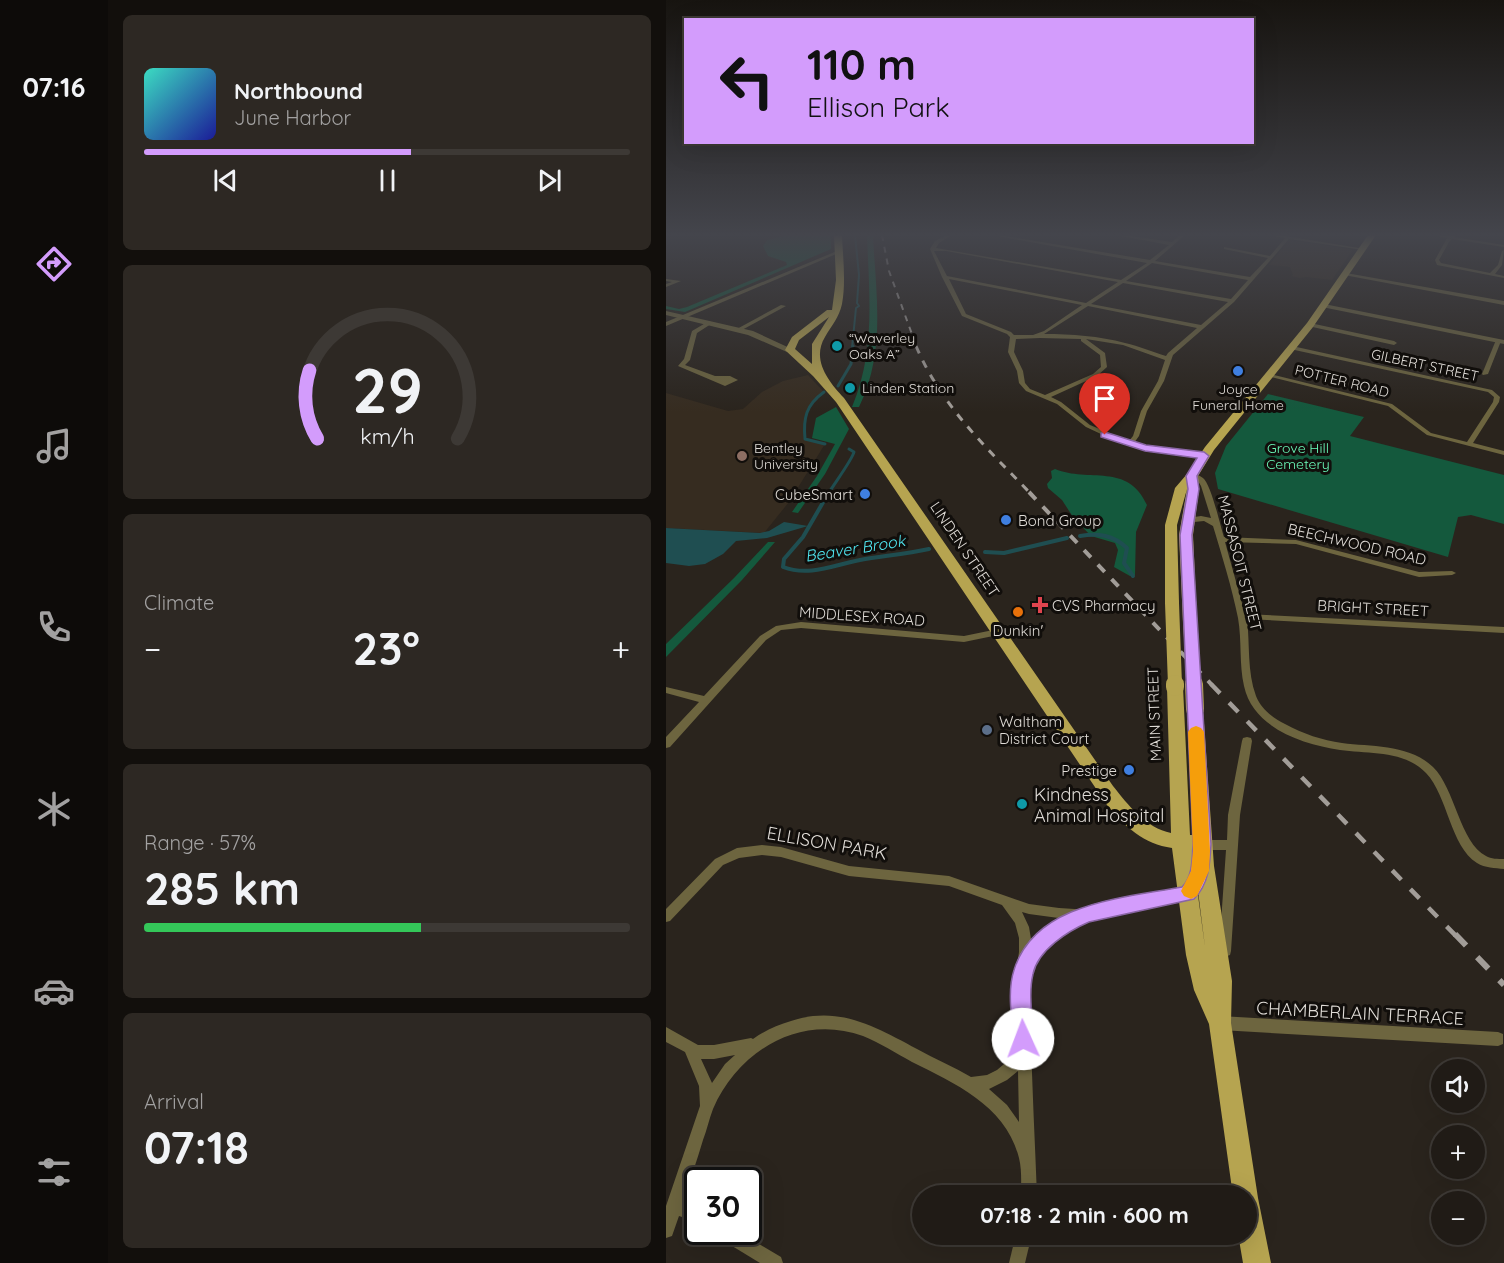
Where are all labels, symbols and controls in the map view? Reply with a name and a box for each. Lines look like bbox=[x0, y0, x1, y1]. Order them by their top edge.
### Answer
text: 110 m bbox=[807, 38, 916, 91]
icon: left bbox=[708, 42, 786, 120]
text: 07:16 bbox=[22, 70, 86, 104]
text: Northbound bbox=[234, 77, 363, 105]
text: Ellison Park bbox=[807, 90, 950, 124]
text: June Harbor bbox=[234, 105, 351, 130]
icon: previous bbox=[209, 164, 242, 197]
icon: pause bbox=[371, 164, 404, 197]
icon: next bbox=[533, 164, 566, 197]
icon: directions bbox=[33, 243, 75, 285]
place label: “Waverley Oaks A” bbox=[849, 329, 915, 363]
marker: “Waverley Oaks A” bbox=[830, 339, 844, 353]
street label: GILBERT STREET bbox=[1370, 345, 1480, 385]
text: 29 bbox=[352, 351, 422, 429]
street label: POTTER ROAD bbox=[1293, 361, 1391, 401]
marker: Joyce Funeral Home bbox=[1231, 364, 1245, 378]
pin bbox=[1079, 373, 1130, 435]
place label: Linden Station bbox=[862, 379, 954, 397]
place label: Joyce Funeral Home bbox=[1192, 380, 1284, 414]
marker: Linden Station bbox=[843, 381, 857, 395]
icon: arrive bbox=[1088, 382, 1121, 415]
text: km/h bbox=[360, 423, 414, 449]
icon: music bbox=[33, 425, 75, 467]
place label: Bentley University bbox=[754, 439, 818, 473]
park label: Grove Hill Cemetery bbox=[1266, 439, 1330, 473]
marker: Bentley University bbox=[735, 449, 749, 463]
place label: CubeSmart bbox=[775, 485, 853, 504]
marker: CubeSmart bbox=[858, 487, 872, 501]
street label: MASSASOIT STREET bbox=[1214, 493, 1266, 633]
street label: LINDEN STREET bbox=[926, 498, 1004, 600]
place label: Bond Group bbox=[1018, 511, 1101, 530]
marker: Bond Group bbox=[999, 513, 1013, 527]
street label: BEECHWOOD ROAD bbox=[1286, 519, 1428, 569]
water label: Beaver Brook bbox=[804, 530, 908, 566]
text: Climate bbox=[144, 590, 214, 615]
place label: CVS Pharmacy bbox=[1052, 596, 1156, 615]
street label: BRIGHT STREET bbox=[1317, 596, 1429, 620]
marker: CVS Pharmacy bbox=[1033, 598, 1047, 612]
street label: MIDDLESEX ROAD bbox=[798, 602, 926, 630]
marker: Dunkin' bbox=[1011, 605, 1025, 619]
icon: phone bbox=[33, 606, 75, 648]
text: 23° bbox=[353, 620, 420, 676]
place label: Dunkin' bbox=[993, 621, 1043, 640]
text: − bbox=[144, 628, 161, 669]
text: + bbox=[611, 628, 630, 669]
street label: MAIN STREET bbox=[1143, 666, 1165, 762]
place label: Waltham District Court bbox=[999, 712, 1089, 748]
marker: Waltham District Court bbox=[980, 723, 994, 737]
place label: Prestige bbox=[1061, 761, 1117, 780]
marker: Prestige bbox=[1122, 763, 1136, 777]
place label: Kindness Animal Hospital bbox=[1034, 783, 1164, 827]
icon: climate bbox=[33, 788, 75, 830]
marker: Kindness Animal Hospital bbox=[1015, 797, 1029, 811]
street label: ELLISON PARK bbox=[765, 821, 889, 865]
text: Range · 57% bbox=[144, 830, 256, 855]
text: 285 km bbox=[144, 860, 300, 916]
icon: car bbox=[33, 970, 75, 1012]
street label: CHAMBERLAIN TERRACE bbox=[1256, 996, 1464, 1030]
position arrow bbox=[991, 1007, 1055, 1071]
map controls bbox=[1431, 1059, 1485, 1245]
button: sound bbox=[1431, 1059, 1485, 1113]
text: Arrival bbox=[144, 1089, 204, 1114]
text: 07:18 bbox=[144, 1119, 249, 1175]
button: + bbox=[1431, 1125, 1485, 1179]
icon: filters bbox=[33, 1151, 75, 1193]
speed limit sign: 30 bbox=[684, 1167, 762, 1245]
button: − bbox=[1431, 1191, 1485, 1245]
text: 07:18 · 2 min · 600 m bbox=[980, 1201, 1189, 1229]

